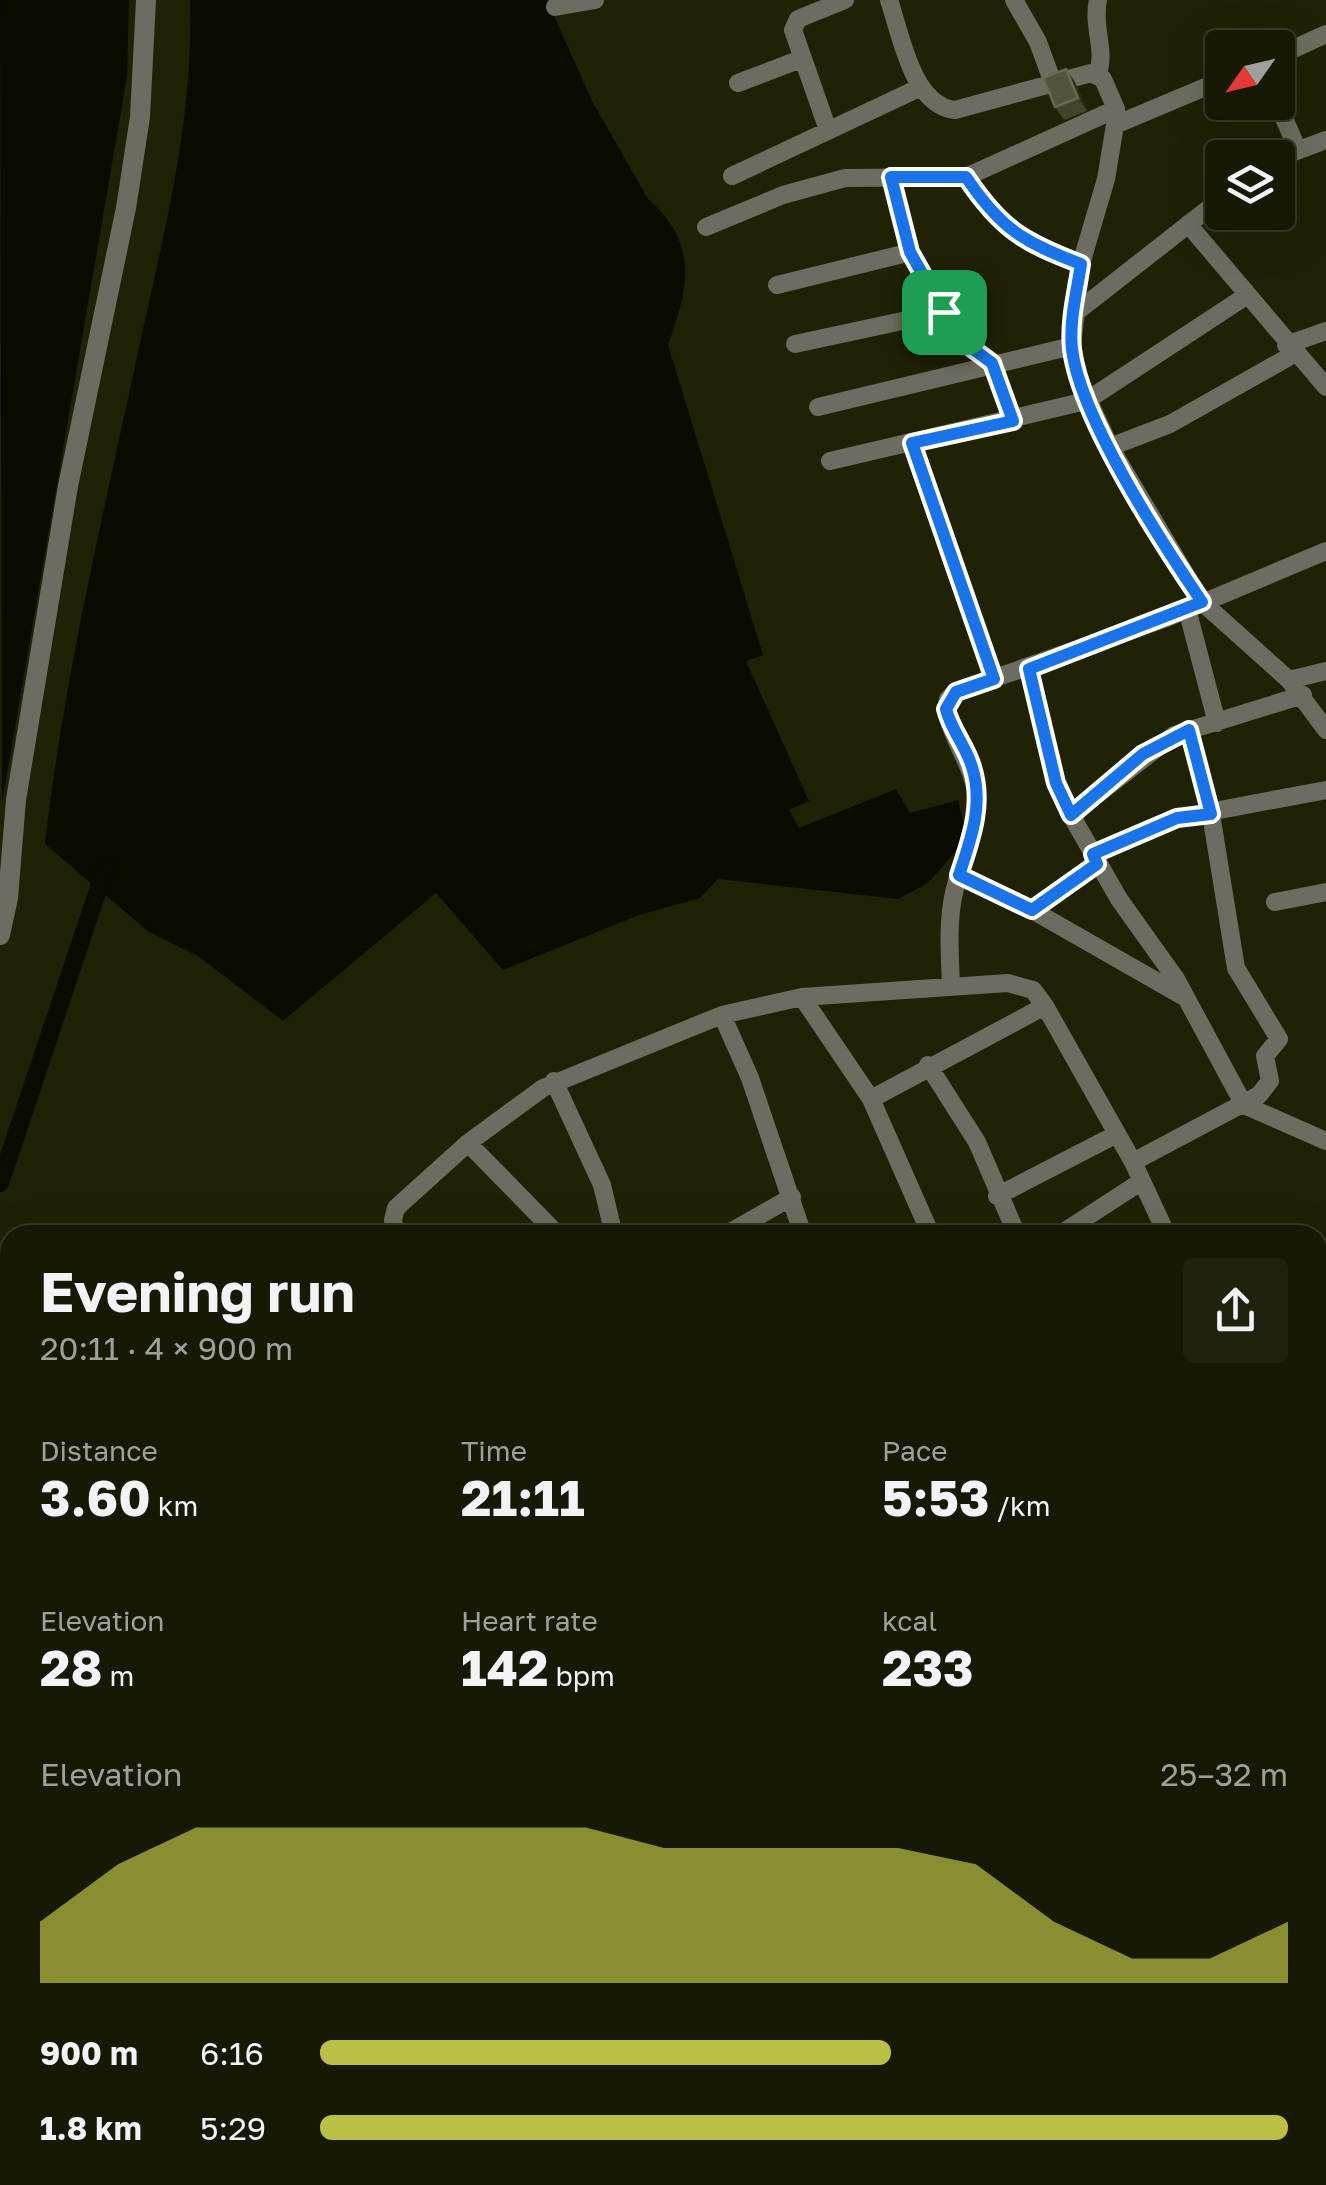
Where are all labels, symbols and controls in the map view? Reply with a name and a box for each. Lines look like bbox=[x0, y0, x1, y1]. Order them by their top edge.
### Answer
north arrow bbox=[1205, 30, 1295, 120]
map controls bbox=[1205, 30, 1295, 230]
button: layers bbox=[1205, 140, 1295, 230]
pin bbox=[902, 270, 987, 355]
icon: arrive bbox=[917, 285, 972, 340]
text: Evening run bbox=[40, 1258, 355, 1324]
button: share bbox=[1183, 1258, 1288, 1363]
text: 20:11 · 4 × 900 m bbox=[40, 1329, 293, 1367]
text: Distance bbox=[40, 1434, 158, 1467]
text: Time bbox=[461, 1434, 527, 1467]
text: Pace bbox=[882, 1434, 947, 1467]
text: 3.60 bbox=[40, 1467, 151, 1527]
text: 21:11 bbox=[461, 1467, 585, 1527]
text: 5:53 bbox=[882, 1467, 990, 1527]
text: km bbox=[151, 1489, 198, 1522]
text: /km bbox=[990, 1489, 1051, 1522]
text: Elevation bbox=[40, 1604, 165, 1637]
text: Heart rate bbox=[461, 1604, 598, 1637]
text: kcal bbox=[882, 1604, 937, 1637]
text: 28 bbox=[40, 1637, 103, 1697]
text: 142 bbox=[461, 1637, 549, 1697]
text: 233 bbox=[882, 1637, 974, 1697]
text: m bbox=[103, 1659, 134, 1692]
text: bpm bbox=[549, 1659, 615, 1692]
text: Elevation bbox=[40, 1755, 182, 1793]
text: 25–32 m bbox=[1160, 1755, 1288, 1793]
text: 900 m bbox=[40, 2034, 138, 2072]
text: 6:16 bbox=[200, 2034, 264, 2072]
text: 1.8 km bbox=[40, 2109, 142, 2147]
text: 5:29 bbox=[200, 2109, 266, 2147]

